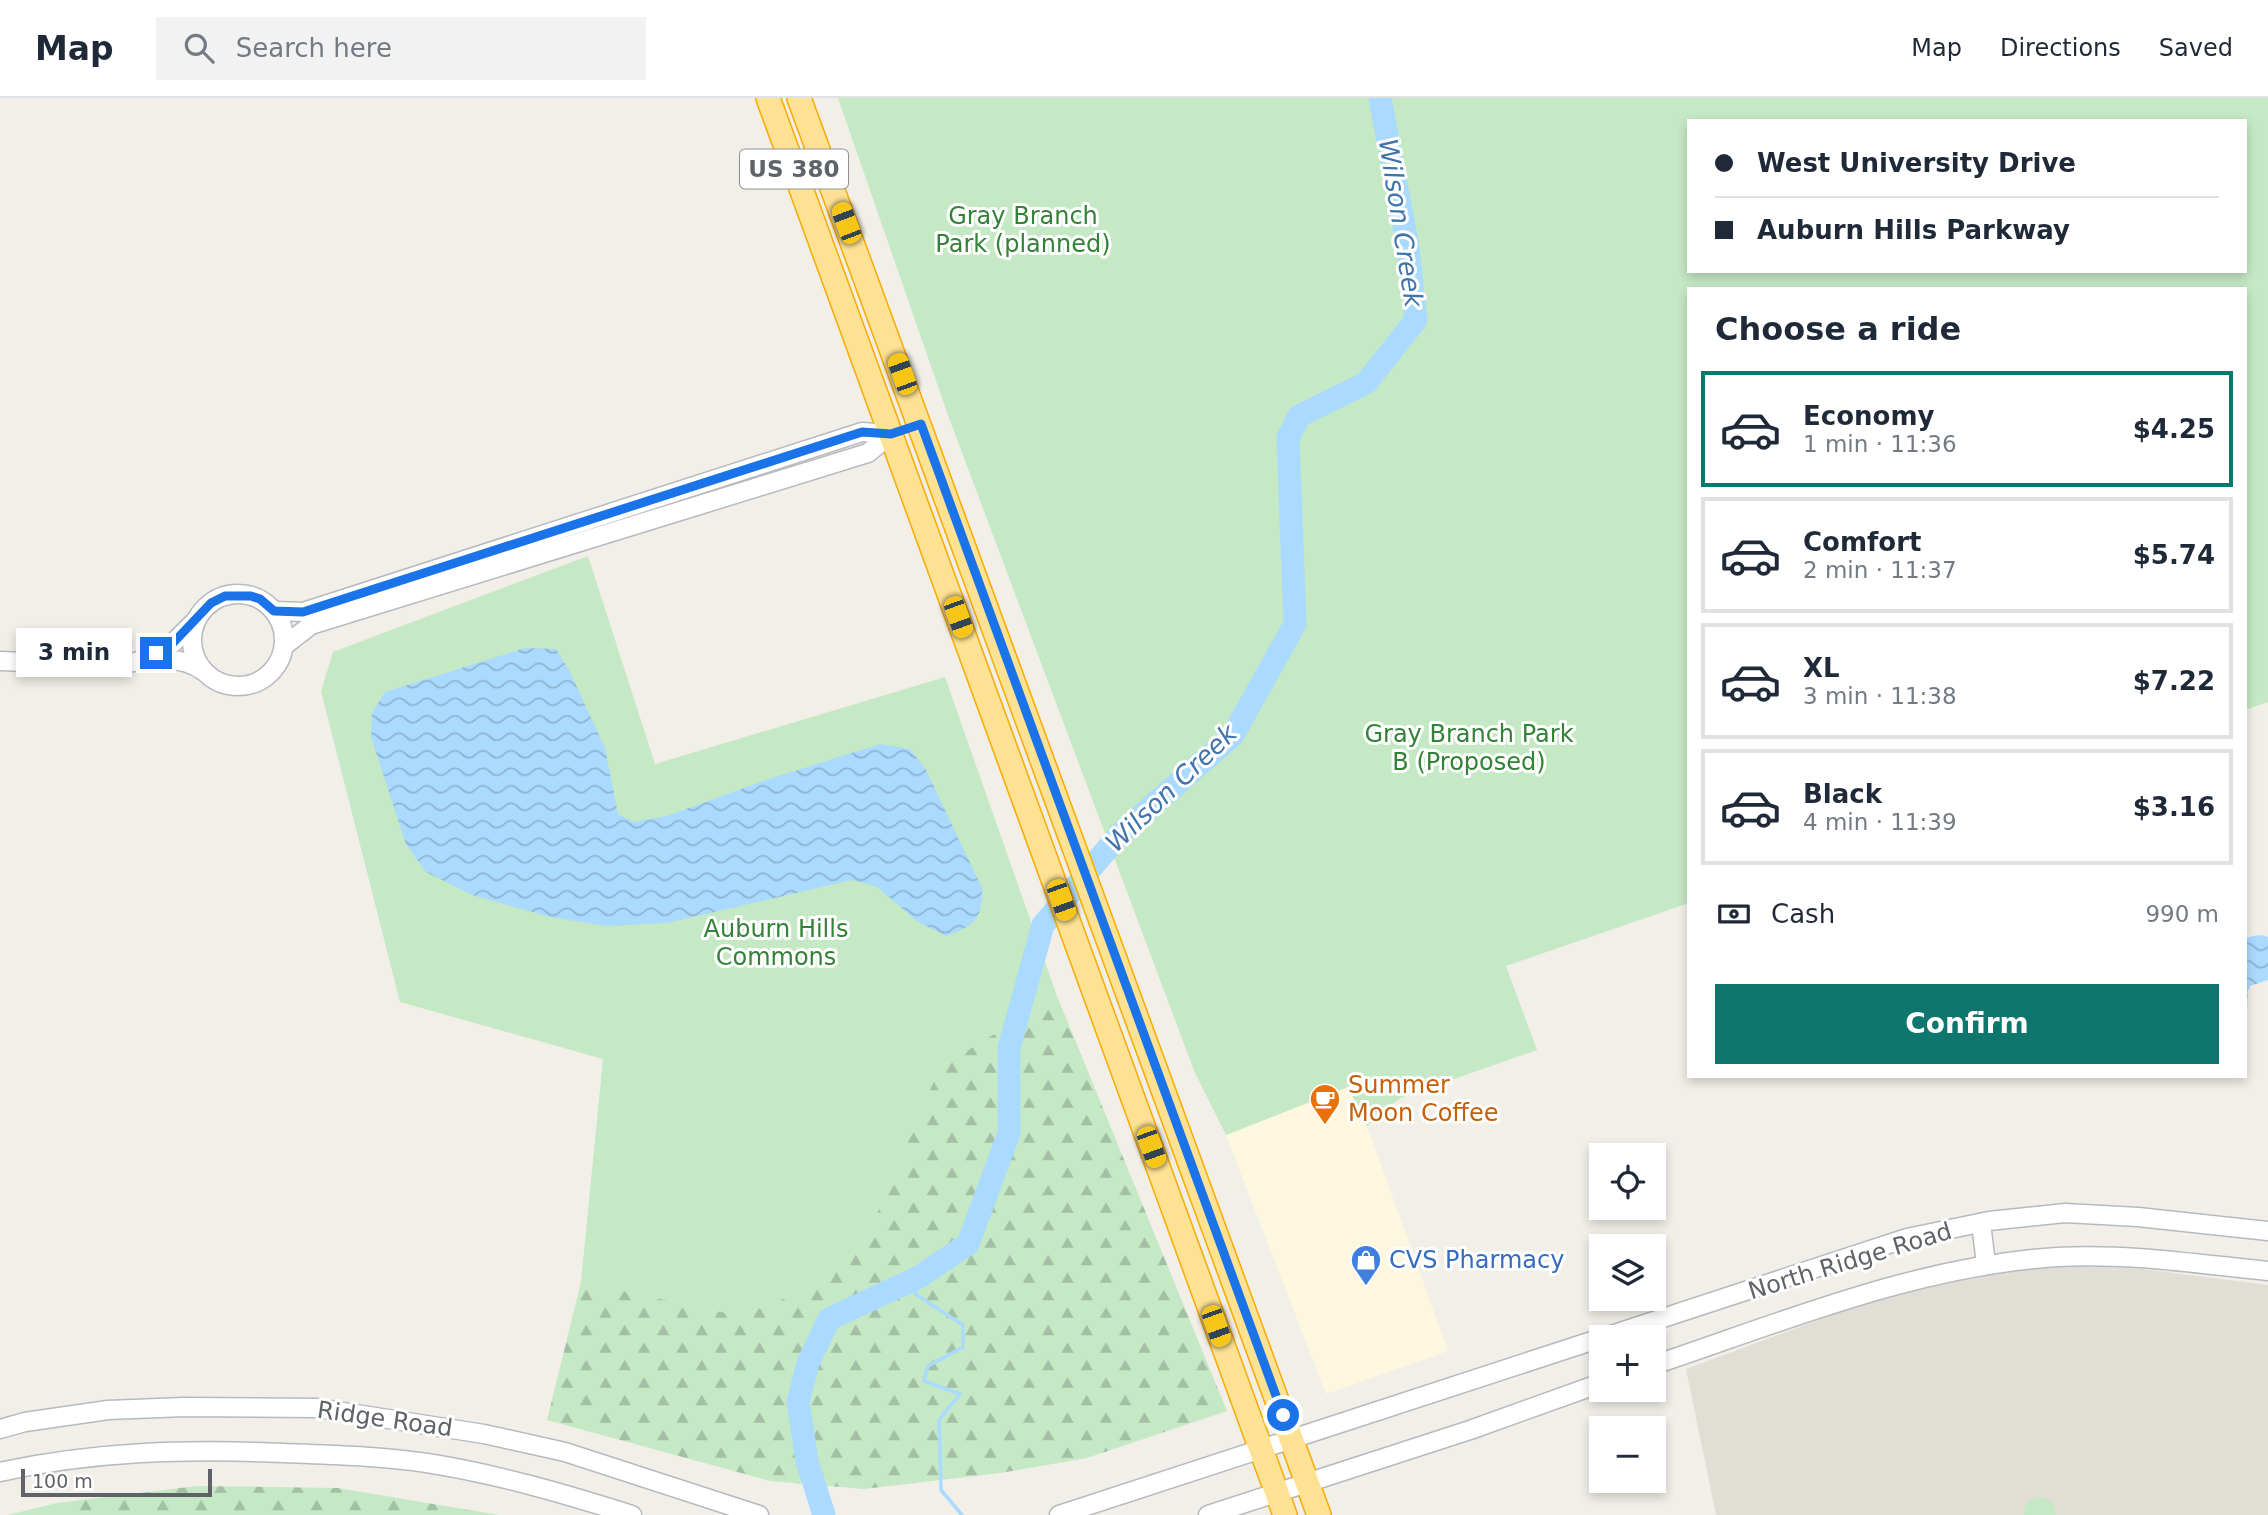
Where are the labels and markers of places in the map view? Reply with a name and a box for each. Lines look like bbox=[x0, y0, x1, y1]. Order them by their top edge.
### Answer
place label: Summer Moon Coffee bbox=[1348, 1071, 1498, 1127]
cafe icon: Summer Moon Coffee bbox=[1308, 1082, 1342, 1126]
shop icon: CVS Pharmacy bbox=[1349, 1243, 1383, 1287]
place label: CVS Pharmacy bbox=[1389, 1246, 1564, 1274]

